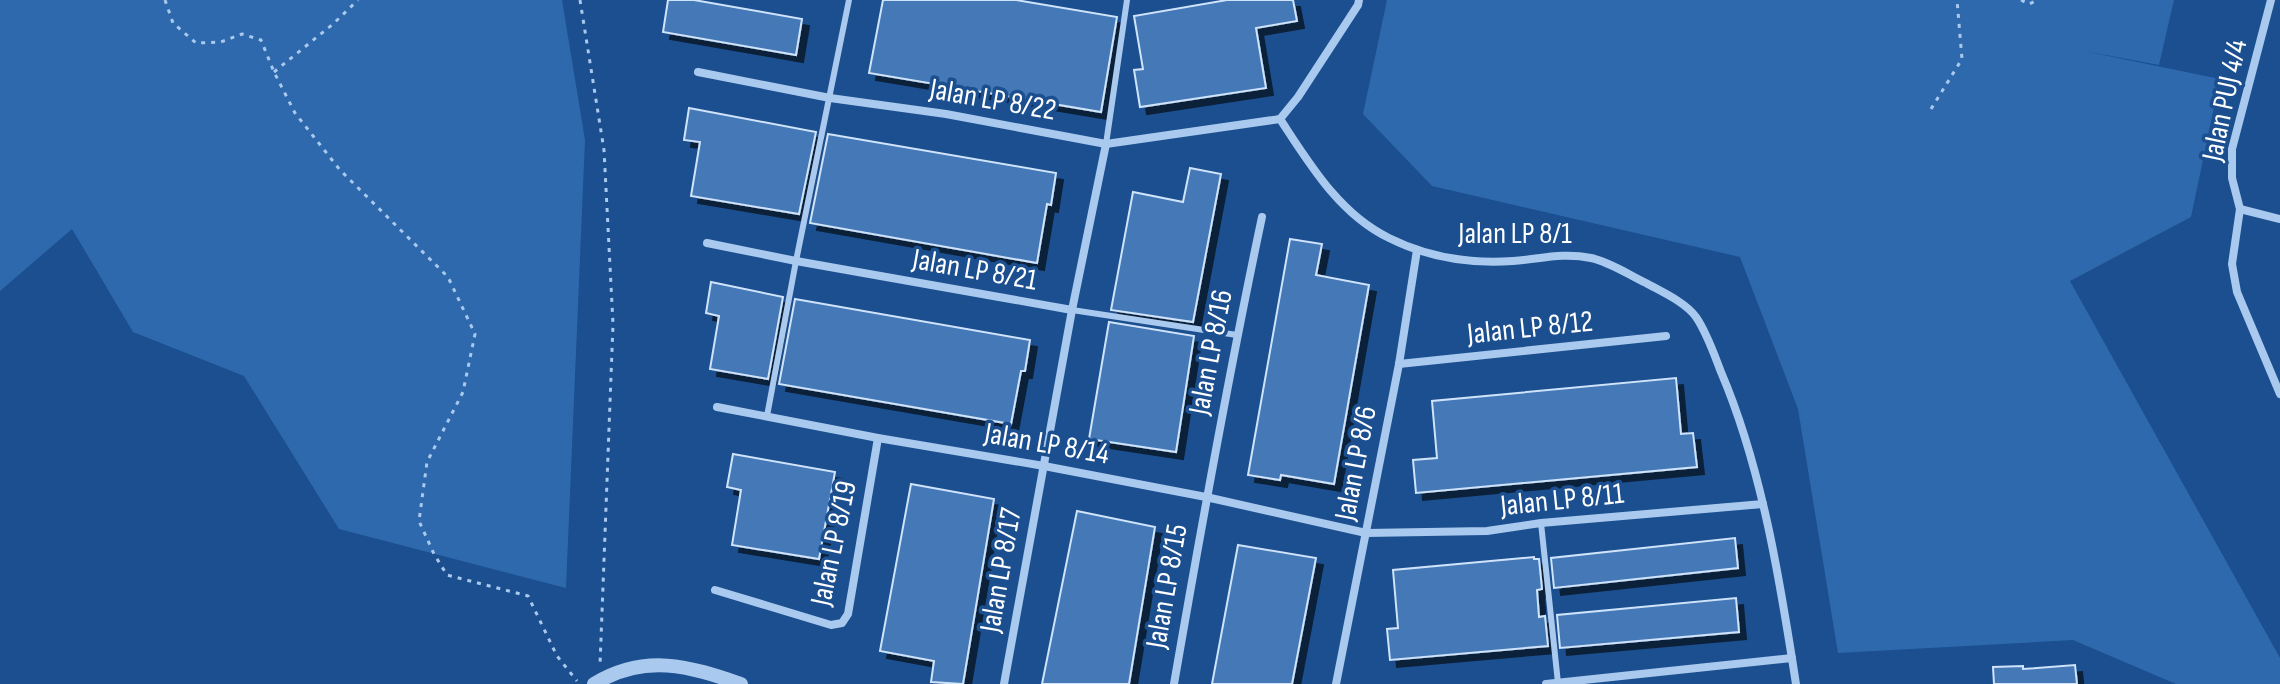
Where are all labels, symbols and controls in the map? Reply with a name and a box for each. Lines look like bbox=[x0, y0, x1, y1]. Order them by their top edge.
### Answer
street label: Jalan PUJ 4/4 bbox=[2194, 36, 2255, 165]
street label: Jalan LP 8/22 bbox=[926, 71, 1059, 129]
street label: Jalan LP 8/1 bbox=[1457, 216, 1572, 252]
street label: Jalan LP 8/21 bbox=[909, 241, 1040, 299]
street label: Jalan LP 8/16 bbox=[1181, 287, 1241, 419]
street label: Jalan LP 8/12 bbox=[1465, 304, 1595, 353]
street label: Jalan LP 8/6 bbox=[1327, 403, 1385, 525]
street label: Jalan LP 8/14 bbox=[981, 415, 1112, 473]
street label: Jalan LP 8/11 bbox=[1498, 476, 1626, 524]
street label: Jalan LP 8/19 bbox=[803, 478, 865, 610]
street label: Jalan LP 8/17 bbox=[972, 505, 1030, 636]
street label: Jalan LP 8/15 bbox=[1138, 521, 1196, 652]

